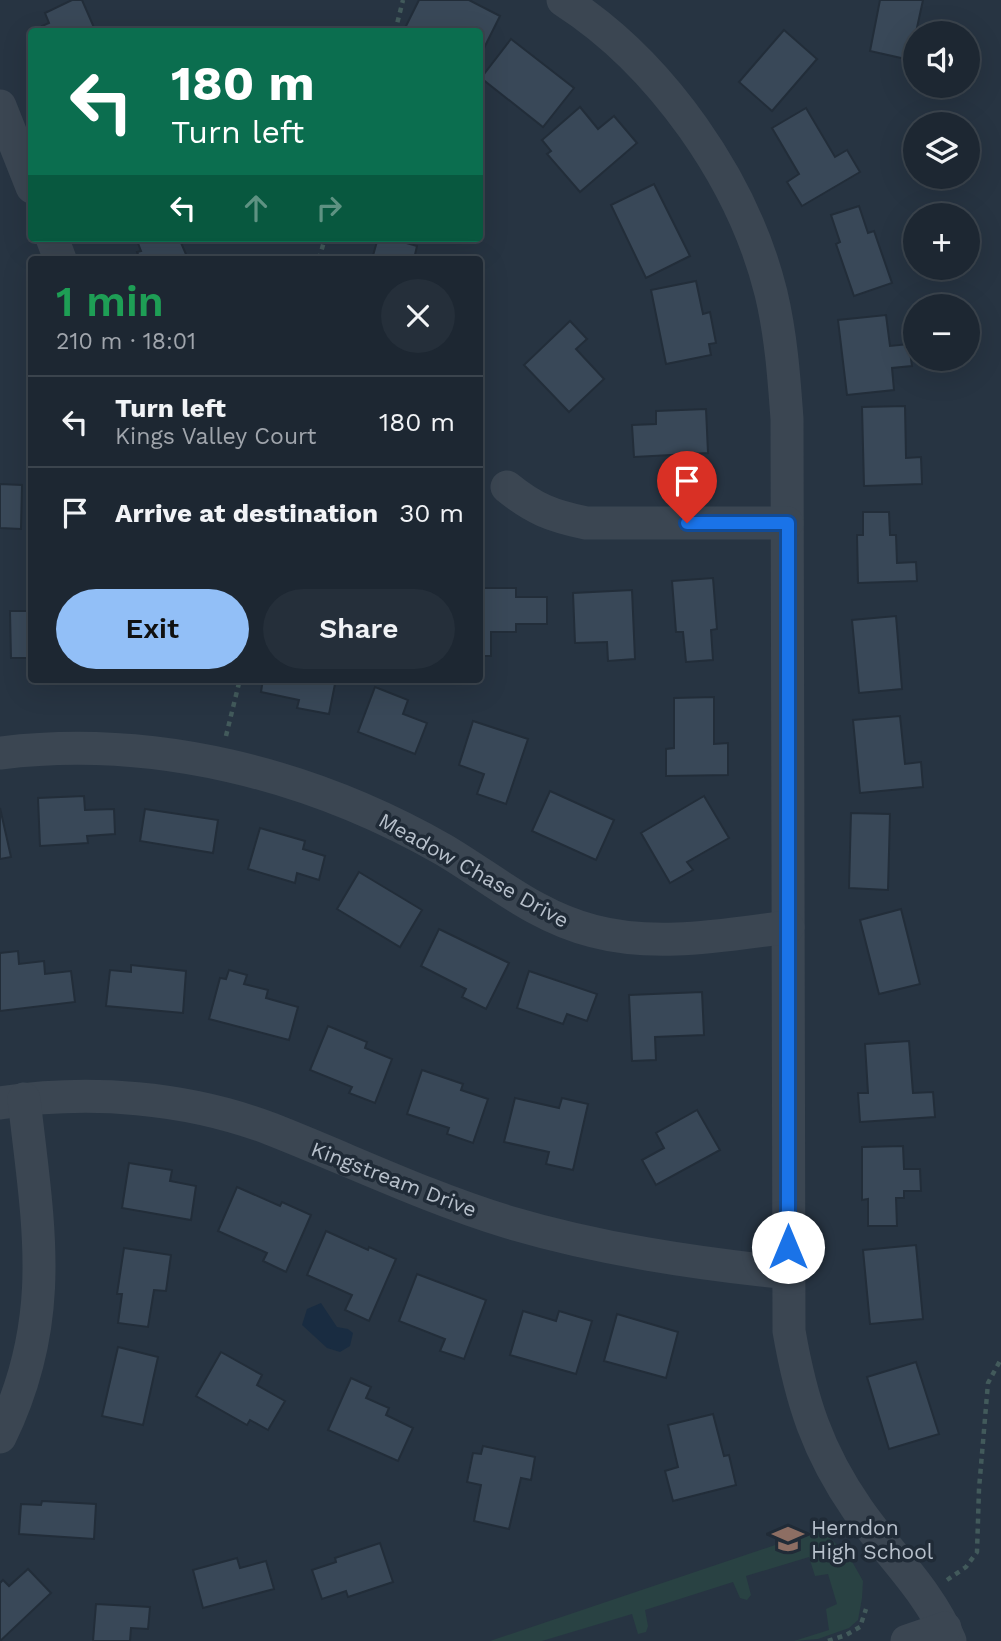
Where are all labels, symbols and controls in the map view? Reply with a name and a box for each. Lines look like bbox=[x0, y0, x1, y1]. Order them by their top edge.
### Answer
map controls bbox=[903, 21, 980, 371]
button: sound bbox=[903, 21, 980, 98]
text: 180 m bbox=[171, 54, 315, 112]
icon: left bbox=[56, 56, 147, 147]
button: layers bbox=[903, 112, 980, 189]
text: Turn left bbox=[171, 113, 304, 151]
icon: left bbox=[164, 189, 202, 227]
icon: ahead bbox=[237, 189, 275, 227]
icon: right bbox=[310, 189, 348, 227]
button: + bbox=[903, 203, 980, 280]
text: 1 min bbox=[56, 277, 164, 326]
button: close bbox=[381, 279, 455, 353]
button: − bbox=[903, 294, 980, 371]
text: 210 m · 18:01 bbox=[56, 328, 196, 355]
text: Turn left bbox=[115, 393, 226, 423]
icon: left bbox=[56, 403, 94, 441]
text: 180 m bbox=[379, 407, 455, 437]
text: Kings Valley Court bbox=[115, 423, 316, 450]
pin bbox=[657, 451, 717, 523]
icon: arrive bbox=[668, 462, 706, 500]
icon: arrive bbox=[56, 494, 94, 532]
text: Arrive at destination bbox=[115, 498, 378, 528]
text: 30 m bbox=[399, 498, 464, 528]
button: Exit bbox=[56, 589, 249, 669]
button: Share bbox=[263, 589, 455, 669]
street label: Meadow Chase Drive bbox=[375, 807, 573, 933]
street label: Kingstream Drive bbox=[308, 1136, 480, 1222]
position arrow bbox=[751, 1210, 825, 1284]
place label: Herndon High School bbox=[811, 1515, 934, 1564]
school or university icon: Herndon High School bbox=[771, 1522, 805, 1556]

